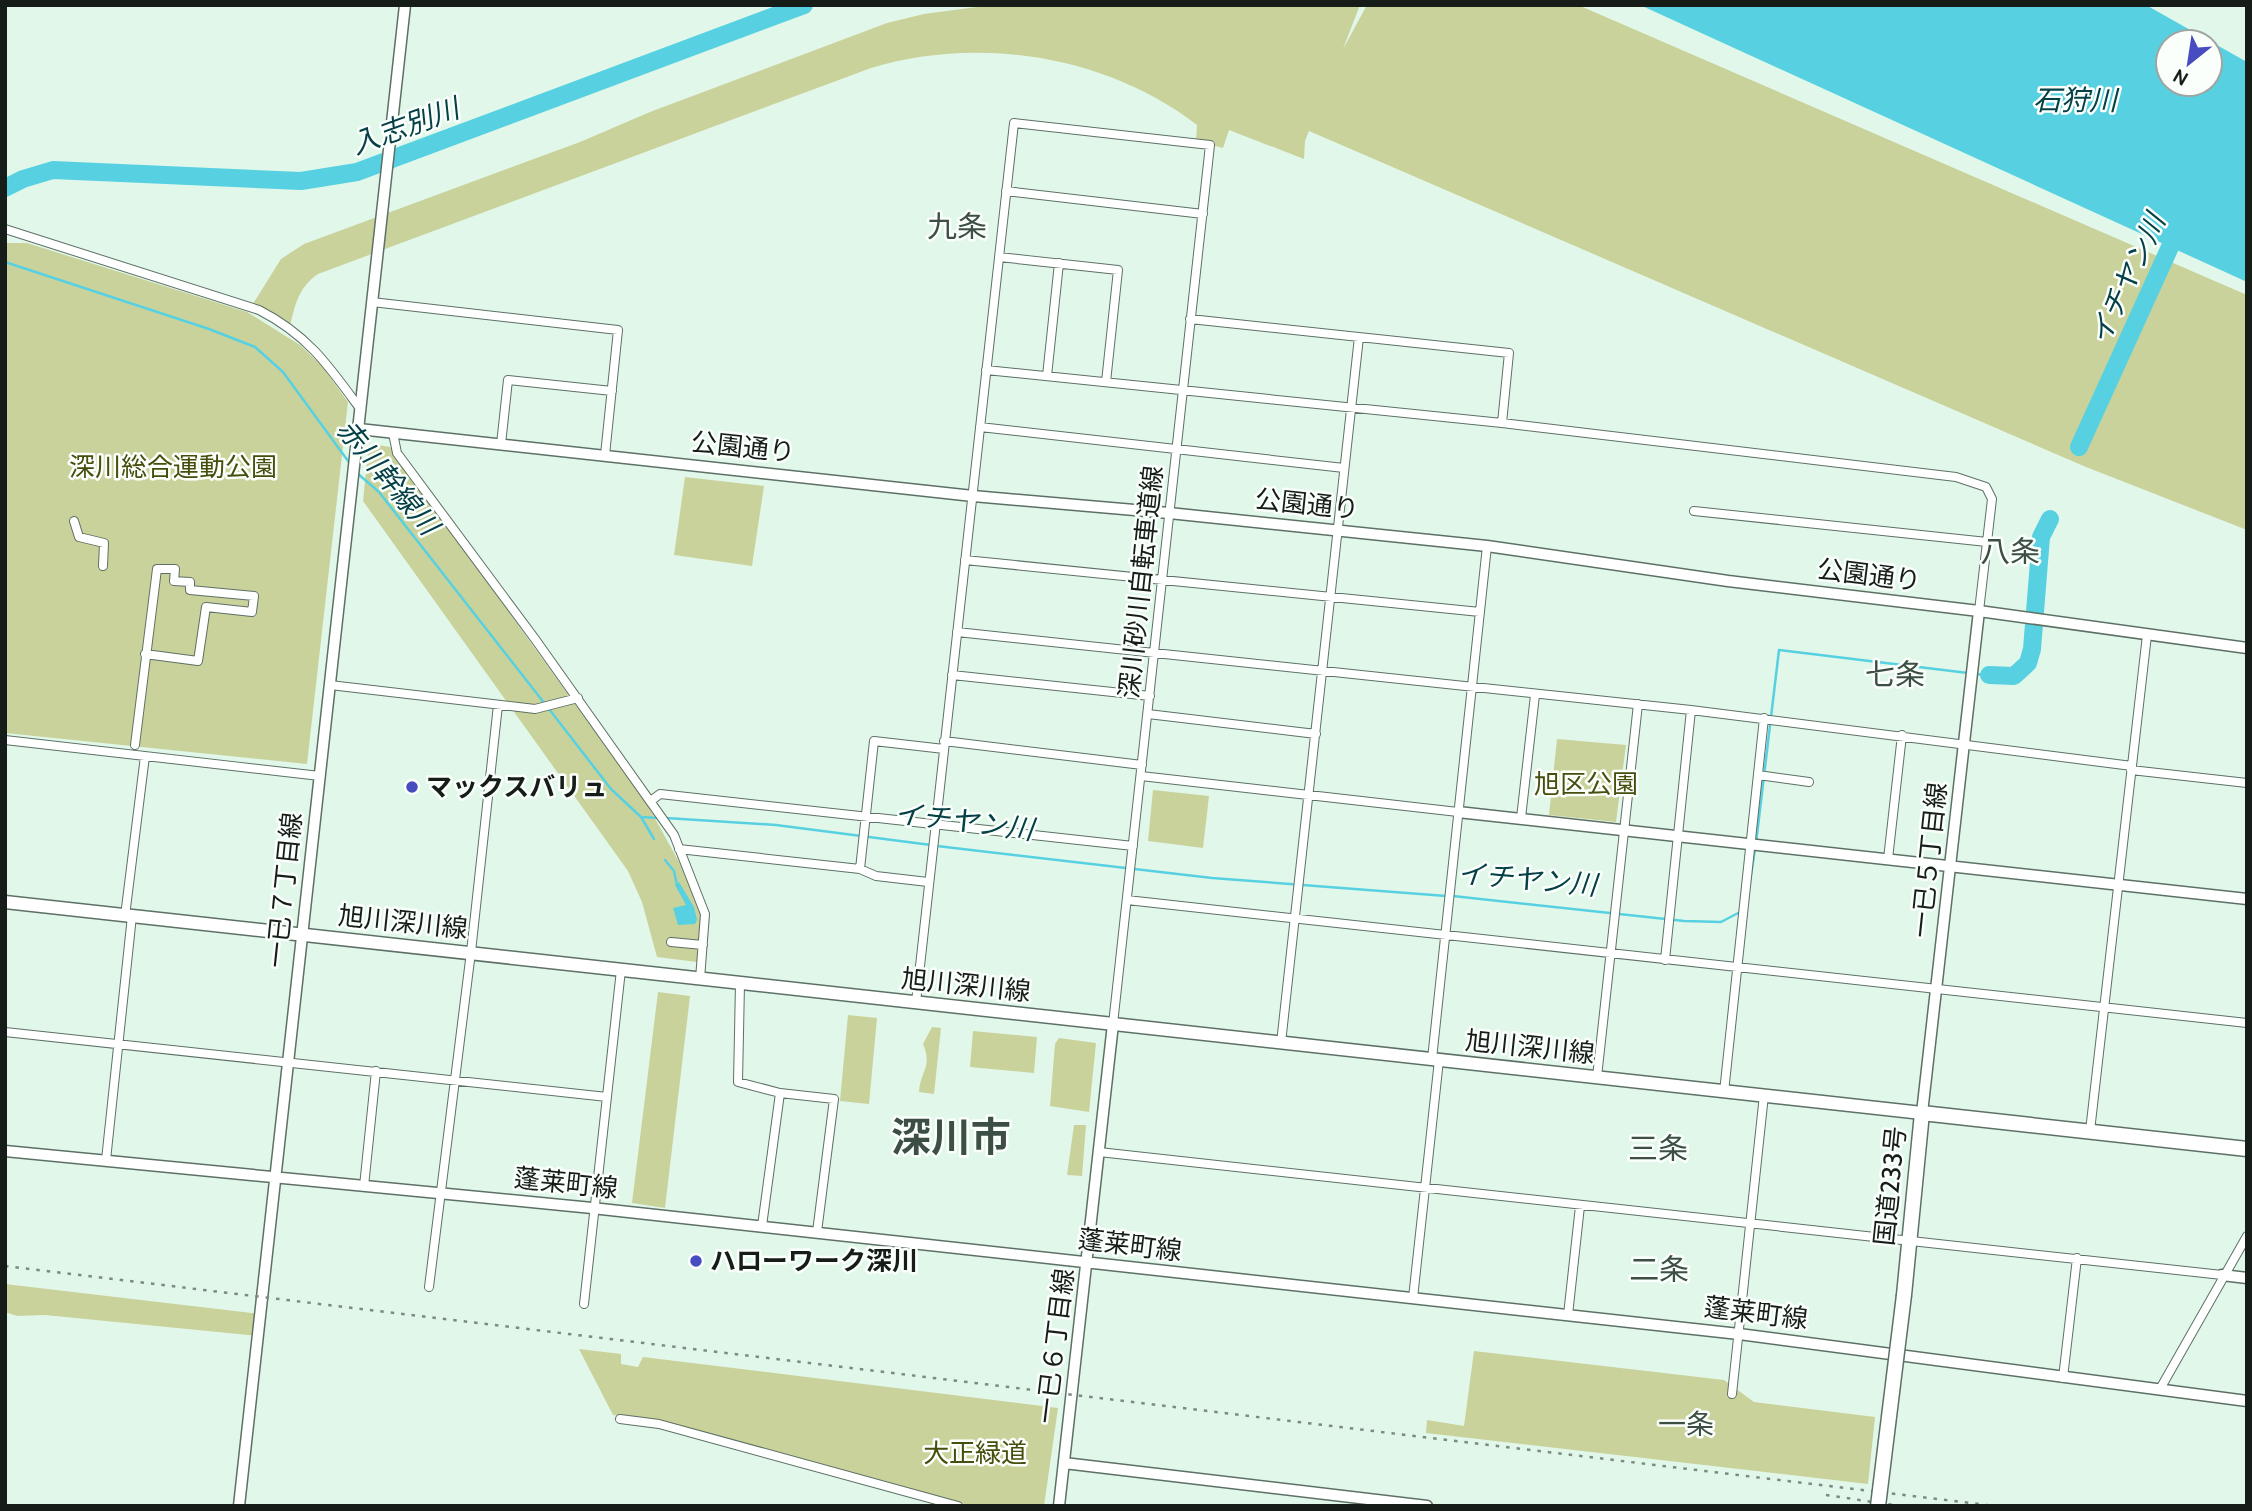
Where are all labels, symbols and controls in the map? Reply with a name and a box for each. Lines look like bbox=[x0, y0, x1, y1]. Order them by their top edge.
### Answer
north arrow bbox=[2154, 28, 2224, 98]
text: N bbox=[2169, 64, 2192, 91]
water label: 石狩川 bbox=[2033, 83, 2120, 117]
water label: 入志別川 bbox=[347, 90, 466, 161]
water label: イチヤン川 bbox=[2082, 206, 2173, 350]
district label: 九条 bbox=[927, 208, 987, 245]
water label: 赤川幹線川 bbox=[330, 412, 448, 544]
street label: 公園通り bbox=[690, 426, 796, 468]
park label: 深川総合運動公園 bbox=[69, 451, 277, 483]
street label: 深川砂川自転車道線 bbox=[1113, 464, 1169, 700]
street label: 公園通り bbox=[1254, 483, 1360, 525]
district label: 八条 bbox=[1980, 533, 2040, 570]
street label: 公園通り bbox=[1815, 553, 1923, 597]
district label: 七条 bbox=[1865, 656, 1925, 693]
park label: 旭区公園 bbox=[1534, 768, 1638, 800]
place label: マックスバリュ bbox=[426, 771, 607, 803]
marker: マックスバリュ bbox=[404, 779, 420, 795]
street label: 一已５丁目線 bbox=[1905, 781, 1953, 939]
water label: イチヤン川 bbox=[892, 796, 1039, 847]
street label: 一已７丁目線 bbox=[260, 811, 308, 969]
water label: イチヤン川 bbox=[1456, 856, 1601, 902]
street label: 旭川深川線 bbox=[337, 899, 469, 945]
street label: 旭川深川線 bbox=[900, 962, 1032, 1008]
street label: 旭川深川線 bbox=[1464, 1024, 1596, 1070]
district label: 深川市 bbox=[891, 1112, 1011, 1161]
street label: 国道233号 bbox=[1868, 1125, 1912, 1247]
district label: 三条 bbox=[1628, 1130, 1688, 1167]
street label: 蓬莱町線 bbox=[513, 1162, 619, 1204]
street label: 蓬莱町線 bbox=[1076, 1223, 1184, 1267]
place label: ハローワーク深川 bbox=[710, 1245, 918, 1277]
district label: 二条 bbox=[1629, 1251, 1689, 1288]
marker: ハローワーク深川 bbox=[688, 1253, 704, 1269]
street label: 一已６丁目線 bbox=[1030, 1267, 1080, 1425]
street label: 蓬莱町線 bbox=[1702, 1291, 1810, 1335]
district label: 一条 bbox=[1658, 1407, 1714, 1441]
park label: 大正緑道 bbox=[923, 1437, 1027, 1469]

